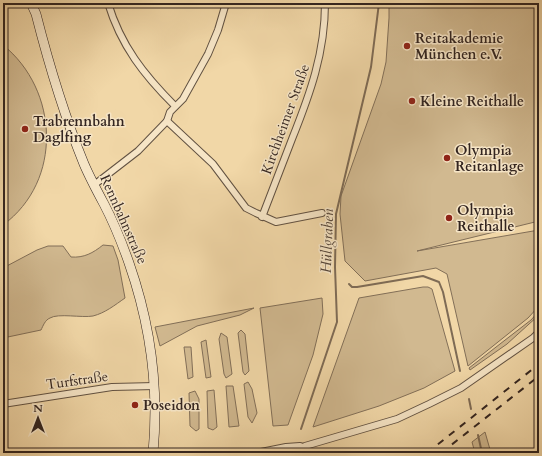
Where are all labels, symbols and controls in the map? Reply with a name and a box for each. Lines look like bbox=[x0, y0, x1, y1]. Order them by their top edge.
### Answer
place label: Reitakademie München e.V. bbox=[415, 29, 504, 64]
marker: Reitakademie München e.V. bbox=[402, 41, 412, 51]
street label: Kirchheimer Straße bbox=[257, 61, 314, 177]
place label: Kleine Reithalle bbox=[420, 92, 524, 111]
marker: Kleine Reithalle bbox=[407, 96, 417, 106]
place label: Trabrennbahn Daglfing bbox=[33, 112, 125, 147]
marker: Trabrennbahn Daglfing bbox=[20, 124, 30, 134]
place label: Olympia Reitanlage bbox=[455, 141, 524, 176]
marker: Olympia Reitanlage bbox=[442, 153, 452, 163]
street label: Rennbahnstraße bbox=[95, 171, 152, 267]
place label: Olympia Reithalle bbox=[457, 201, 514, 236]
water label: Hüllgraben bbox=[316, 208, 338, 274]
marker: Olympia Reithalle bbox=[444, 213, 454, 223]
street label: Turfstraße bbox=[45, 367, 109, 394]
place label: Poseidon bbox=[143, 396, 200, 415]
north arrow bbox=[18, 398, 58, 438]
marker: Poseidon bbox=[130, 400, 140, 410]
text: N bbox=[33, 401, 43, 416]

